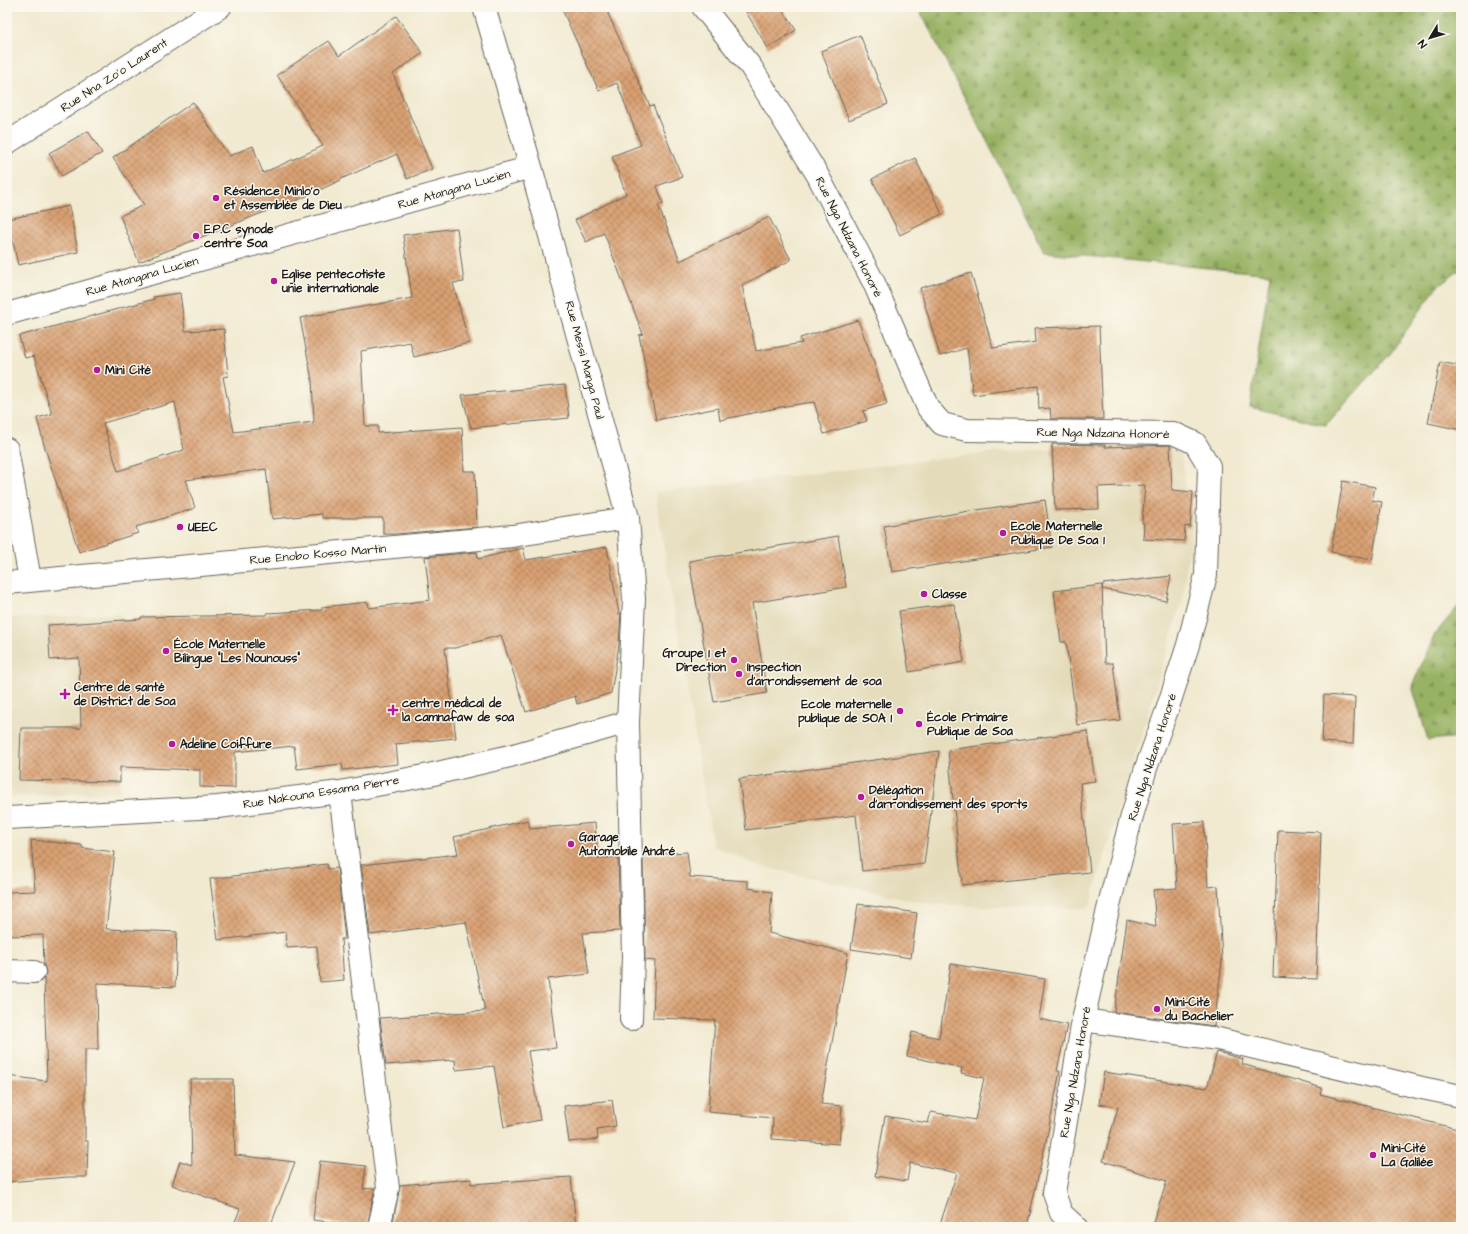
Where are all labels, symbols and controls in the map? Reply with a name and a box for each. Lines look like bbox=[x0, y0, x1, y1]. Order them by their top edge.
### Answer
north arrow bbox=[1410, 18, 1450, 58]
street label: Rue Nna Zo'o Laurent bbox=[57, 34, 171, 116]
text: N bbox=[1414, 36, 1431, 51]
street label: Rue Atangana Lucien bbox=[396, 165, 513, 215]
street label: Rue Nga Ndzana Honoré bbox=[810, 174, 887, 301]
place label: Résidence Minlo'o et Assemblée de Dieu bbox=[223, 183, 342, 214]
marker: Résidence Minlo'o et Assemblée de Dieu bbox=[211, 193, 221, 203]
place label: E.P.C synode centre Soa bbox=[204, 221, 274, 252]
marker: E.P.C synode centre Soa bbox=[191, 231, 201, 241]
street label: Rue Atangana Lucien bbox=[84, 252, 201, 302]
place label: Eglise pentecotiste unie internationale bbox=[281, 266, 386, 297]
marker: Eglise pentecotiste unie internationale bbox=[269, 276, 279, 286]
street label: Rue Messi Manga Paul bbox=[560, 299, 609, 422]
place label: Mini Cité bbox=[105, 362, 152, 379]
marker: Mini Cité bbox=[92, 365, 102, 375]
street label: Rue Nga Ndzana Honoré bbox=[1036, 424, 1170, 444]
place label: Ecole Maternelle Publique De Soa 1 bbox=[1011, 518, 1105, 550]
place label: UEEC bbox=[187, 519, 218, 536]
marker: UEEC bbox=[175, 522, 185, 532]
marker: Ecole Maternelle Publique De Soa 1 bbox=[998, 528, 1008, 538]
street label: Rue Enobo Kosso Martin bbox=[249, 540, 387, 569]
place label: Classe bbox=[932, 586, 968, 603]
marker: Classe bbox=[919, 589, 929, 599]
place label: École Maternelle Bilingue "Les Nounouss" bbox=[174, 636, 300, 669]
place label: Groupe 1 et Direction bbox=[663, 645, 726, 676]
marker: École Maternelle Bilingue "Les Nounouss" bbox=[161, 646, 171, 656]
marker: Groupe 1 et Direction bbox=[729, 655, 739, 665]
place label: Inspection d'arrondissement de soa bbox=[746, 659, 882, 690]
marker: Inspection d'arrondissement de soa bbox=[734, 669, 744, 679]
place label: Centre de santé de District de Soa bbox=[73, 679, 177, 710]
marker: Centre de santé de District de Soa bbox=[59, 688, 71, 700]
street label: Rue Nga Ndzana Honoré bbox=[1124, 691, 1182, 823]
place label: centre médical de la camnafaw de soa bbox=[402, 695, 515, 726]
place label: Ecole maternelle publique de SOA 1 bbox=[798, 696, 893, 728]
marker: centre médical de la camnafaw de soa bbox=[387, 704, 399, 716]
marker: Ecole maternelle publique de SOA 1 bbox=[895, 706, 905, 716]
place label: École Primaire Publique de Soa bbox=[927, 709, 1014, 741]
marker: École Primaire Publique de Soa bbox=[914, 719, 924, 729]
place label: Adeline Coiffure bbox=[180, 736, 272, 753]
marker: Adeline Coiffure bbox=[167, 739, 177, 749]
street label: Rue Nakouna Essama Pierre bbox=[242, 772, 401, 813]
place label: Délégation d'arrondissement des sports bbox=[868, 782, 1028, 814]
marker: Délégation d'arrondissement des sports bbox=[856, 792, 866, 802]
place label: Garage Automobile André bbox=[579, 829, 676, 860]
marker: Garage Automobile André bbox=[566, 839, 576, 849]
place label: Mini-Cité du Bachelier bbox=[1164, 994, 1234, 1025]
marker: Mini-Cité du Bachelier bbox=[1152, 1004, 1162, 1014]
street label: Rue Nga Ndzana Honoré bbox=[1056, 1005, 1096, 1139]
place label: Mini-Cité La Galilée bbox=[1381, 1140, 1434, 1171]
marker: Mini-Cité La Galilée bbox=[1368, 1150, 1378, 1160]

